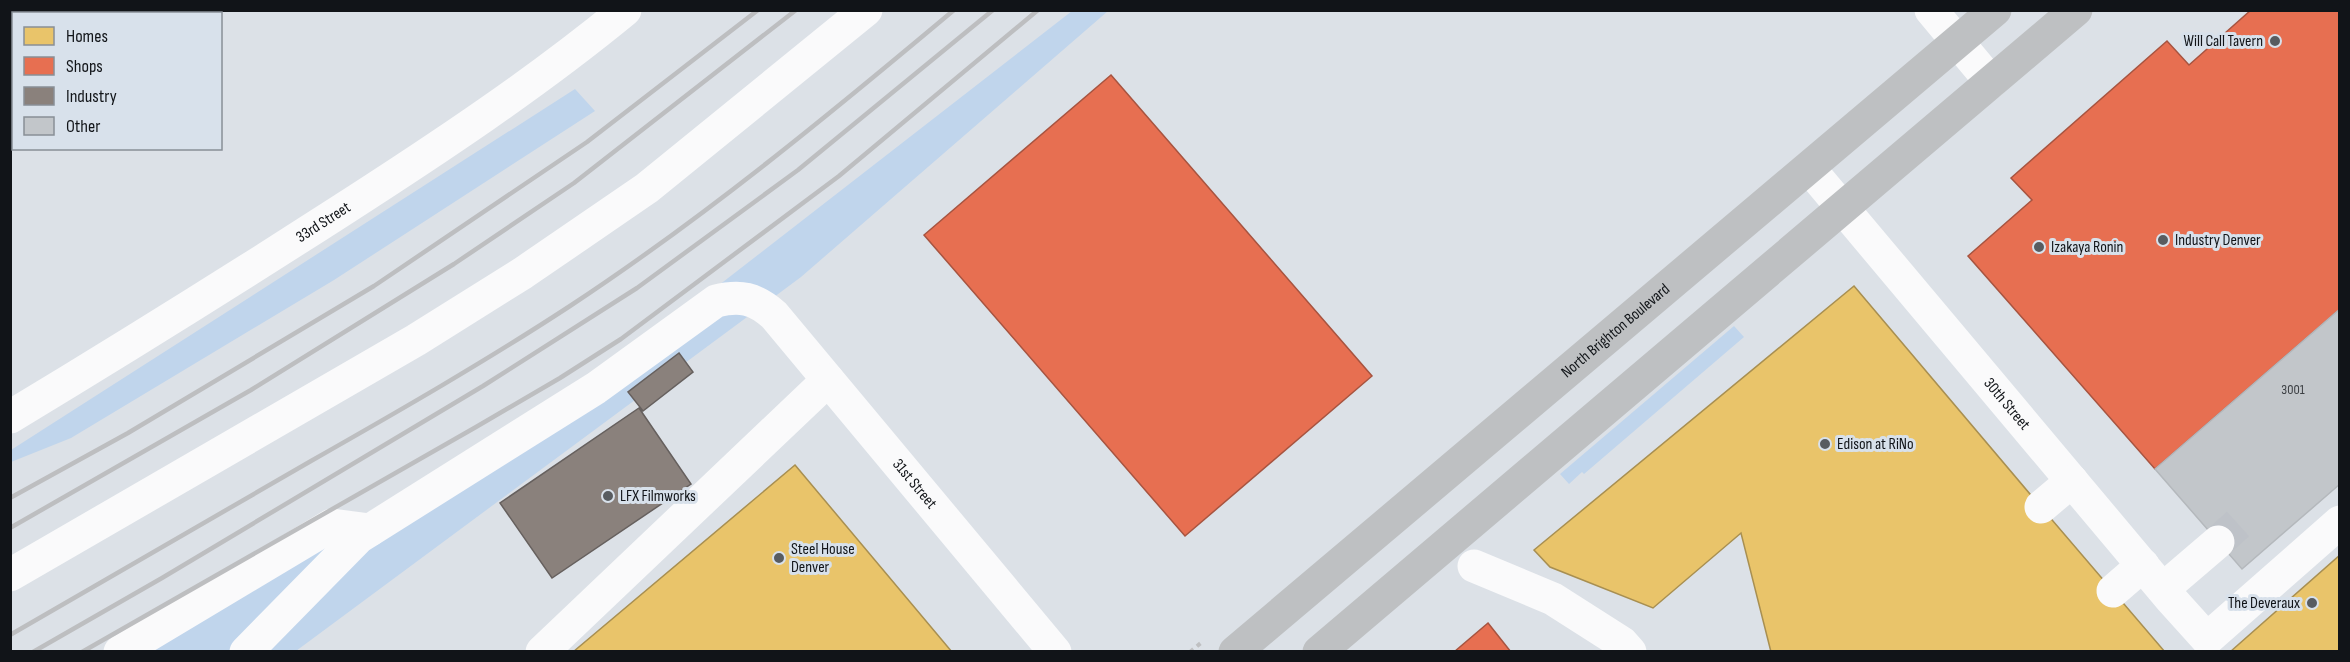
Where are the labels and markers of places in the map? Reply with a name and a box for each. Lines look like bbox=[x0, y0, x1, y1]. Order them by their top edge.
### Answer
place label: Will Call Tavern bbox=[2184, 32, 2263, 51]
marker: Will Call Tavern bbox=[2268, 34, 2282, 48]
place label: Industry Denver bbox=[2175, 231, 2261, 250]
marker: Industry Denver bbox=[2156, 233, 2170, 247]
place label: Izakaya Ronin bbox=[2051, 238, 2123, 257]
marker: Izakaya Ronin bbox=[2032, 240, 2046, 254]
place label: Edison at RiNo bbox=[1837, 435, 1914, 454]
marker: Edison at RiNo bbox=[1818, 437, 1832, 451]
place label: LFX Filmworks bbox=[620, 487, 696, 506]
marker: LFX Filmworks bbox=[601, 489, 615, 503]
place label: Steel House Denver bbox=[791, 540, 855, 577]
marker: Steel House Denver bbox=[772, 551, 786, 565]
place label: The Deveraux bbox=[2228, 594, 2300, 613]
marker: The Deveraux bbox=[2305, 596, 2319, 610]

